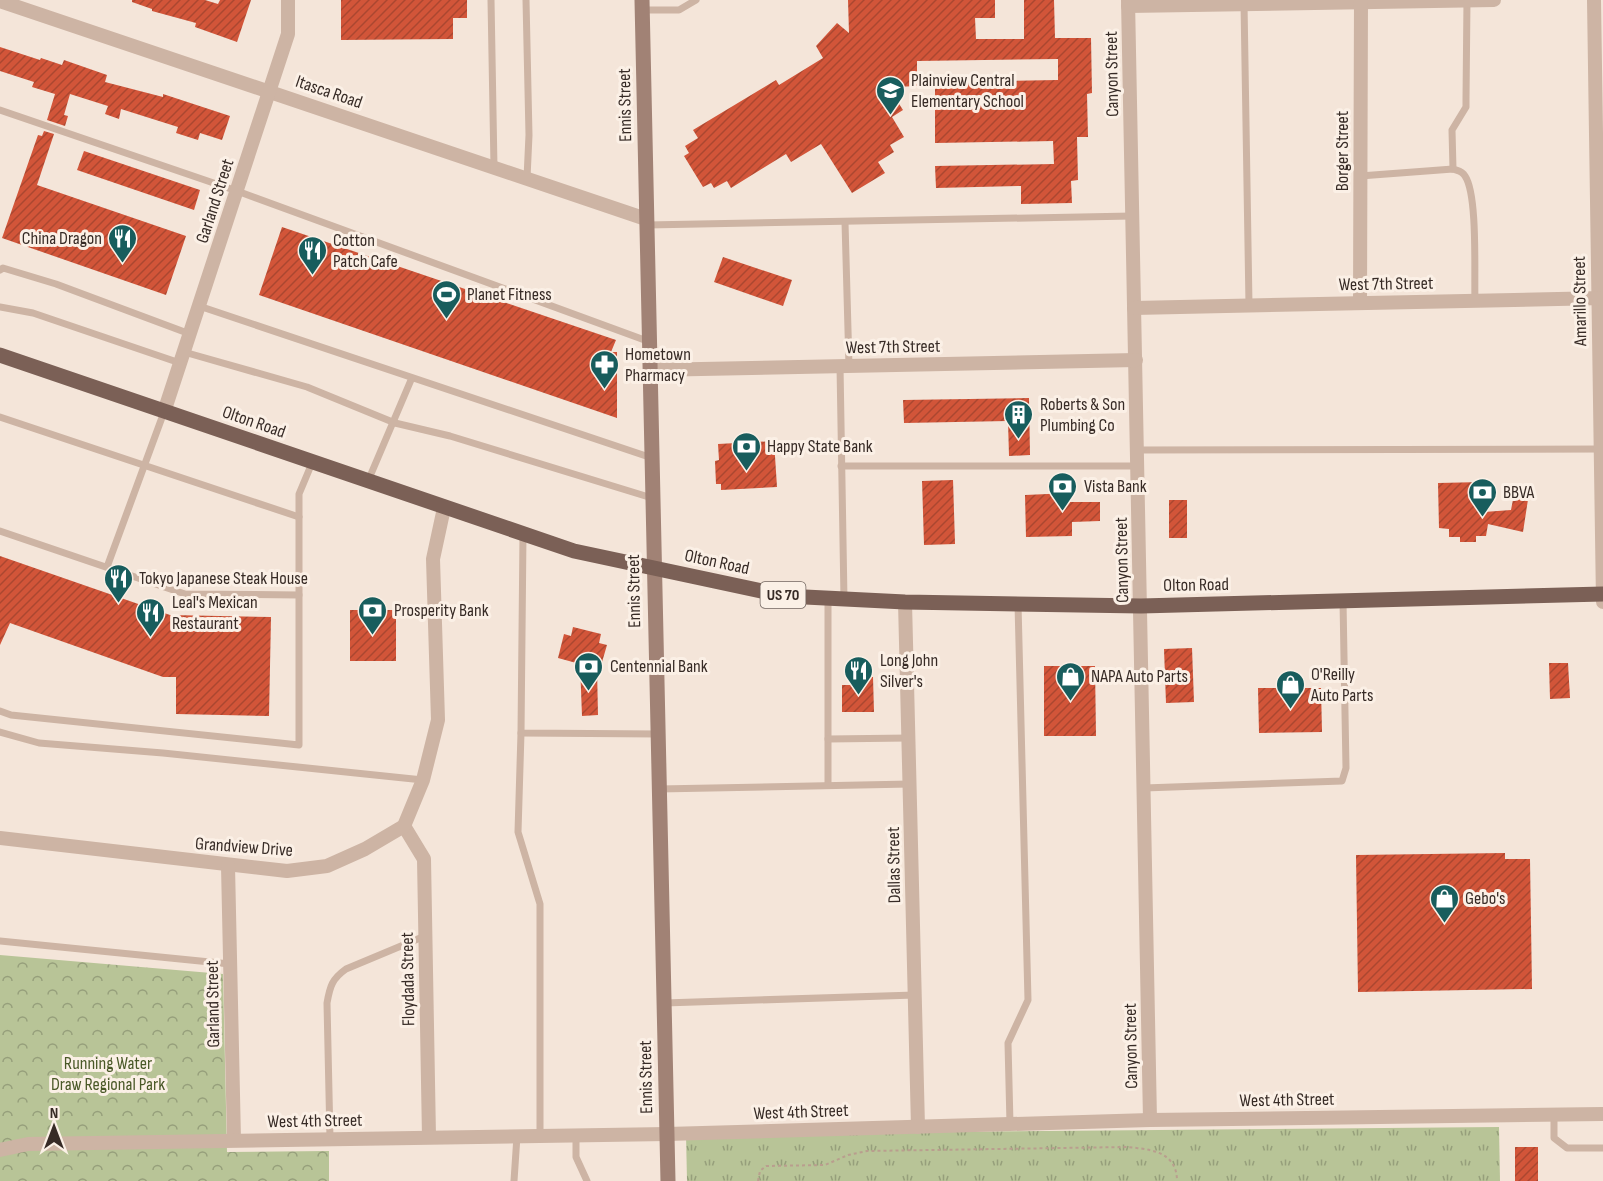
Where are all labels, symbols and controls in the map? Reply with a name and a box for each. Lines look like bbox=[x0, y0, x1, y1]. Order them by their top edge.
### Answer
street label: Canyon Street bbox=[1101, 30, 1123, 117]
street label: Ennis Street bbox=[614, 68, 636, 142]
place label: Plainview Central Elementary School bbox=[911, 70, 1024, 112]
street label: Itasca Road bbox=[293, 71, 365, 113]
school or university icon: Plainview Central Elementary School bbox=[874, 74, 906, 116]
street label: Borger Street bbox=[1332, 110, 1353, 191]
street label: Garland Street bbox=[192, 156, 239, 246]
restaurant icon: China Dragon bbox=[107, 222, 139, 264]
place label: China Dragon bbox=[22, 228, 102, 249]
place label: Cotton Patch Cafe bbox=[333, 230, 398, 272]
restaurant icon: Cotton Patch Cafe bbox=[296, 234, 328, 276]
street label: Amarillo Street bbox=[1569, 255, 1591, 347]
street label: West 7th Street bbox=[1338, 273, 1434, 295]
sports icon: Planet Fitness bbox=[430, 278, 462, 320]
place label: Planet Fitness bbox=[467, 284, 552, 305]
street label: West 7th Street bbox=[845, 336, 941, 358]
place label: Hometown Pharmacy bbox=[625, 344, 691, 386]
pharmacy icon: Hometown Pharmacy bbox=[588, 348, 620, 390]
place label: Roberts & Son Plumbing Co bbox=[1040, 394, 1125, 436]
building icon: Roberts & Son Plumbing Co bbox=[1003, 398, 1035, 440]
street label: Olton Road bbox=[220, 401, 288, 443]
bank icon: Happy State Bank bbox=[730, 430, 762, 472]
place label: Happy State Bank bbox=[767, 436, 873, 457]
bank icon: Vista Bank bbox=[1047, 470, 1079, 512]
place label: Vista Bank bbox=[1084, 476, 1147, 497]
bank icon: BBVA bbox=[1466, 476, 1498, 518]
place label: BBVA bbox=[1503, 482, 1535, 503]
street label: Canyon Street bbox=[1111, 516, 1133, 603]
street label: Olton Road bbox=[683, 545, 751, 579]
street label: Ennis Street bbox=[623, 554, 645, 628]
restaurant icon: Tokyo Japanese Steak House bbox=[102, 562, 134, 604]
place label: Tokyo Japanese Steak House bbox=[139, 568, 308, 589]
street label: Olton Road bbox=[1163, 574, 1229, 596]
road number: US 70 bbox=[760, 582, 806, 608]
place label: Leal's Mexican Restaurant bbox=[172, 592, 258, 634]
bank icon: Prosperity Bank bbox=[357, 594, 389, 636]
restaurant icon: Leal's Mexican Restaurant bbox=[135, 596, 167, 638]
place label: Prosperity Bank bbox=[394, 600, 489, 621]
bank icon: Centennial Bank bbox=[573, 650, 605, 692]
place label: Long John Silver's bbox=[880, 650, 938, 692]
restaurant icon: Long John Silver's bbox=[843, 654, 875, 696]
place label: Centennial Bank bbox=[610, 656, 708, 677]
shop icon: NAPA Auto Parts bbox=[1054, 660, 1086, 702]
place label: O'Reilly Auto Parts bbox=[1310, 664, 1373, 706]
place label: NAPA Auto Parts bbox=[1091, 666, 1188, 687]
shop icon: O'Reilly Auto Parts bbox=[1274, 668, 1306, 710]
street label: Dallas Street bbox=[883, 826, 905, 903]
street label: Grandview Drive bbox=[194, 833, 294, 861]
shop icon: Gebo's bbox=[1428, 882, 1460, 924]
place label: Gebo's bbox=[1465, 888, 1505, 909]
street label: Floydada Street bbox=[397, 931, 419, 1026]
street label: Garland Street bbox=[202, 960, 224, 1048]
street label: Canyon Street bbox=[1120, 1002, 1142, 1089]
street label: Ennis Street bbox=[635, 1040, 657, 1114]
park label: Running Water Draw Regional Park bbox=[51, 1053, 165, 1095]
street label: West 4th Street bbox=[1239, 1089, 1335, 1111]
north arrow bbox=[24, 1097, 84, 1157]
street label: West 4th Street bbox=[753, 1100, 849, 1124]
text: N bbox=[50, 1104, 58, 1123]
street label: West 4th Street bbox=[267, 1110, 363, 1132]

